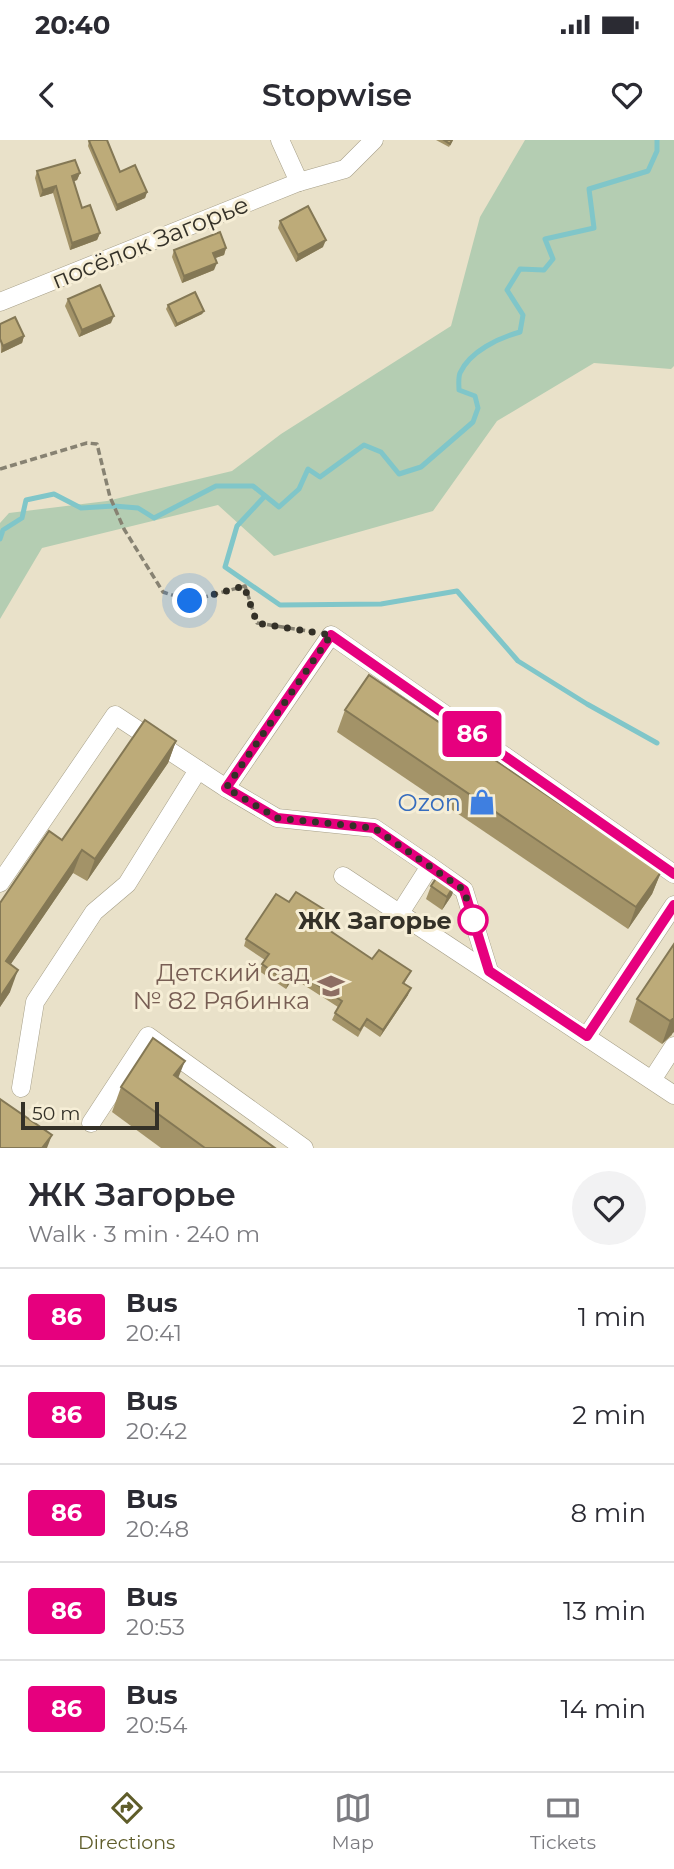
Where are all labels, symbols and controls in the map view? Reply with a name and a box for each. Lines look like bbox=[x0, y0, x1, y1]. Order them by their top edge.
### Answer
text: 20:40 bbox=[35, 9, 110, 41]
text: Stopwise bbox=[262, 75, 412, 114]
icon: back bbox=[28, 76, 66, 114]
icon: heart bbox=[608, 76, 646, 114]
street label: посёлок Загорье bbox=[47, 189, 253, 295]
your location bbox=[172, 583, 207, 618]
line badge: 86 bbox=[440, 711, 504, 757]
text: 86 bbox=[456, 719, 488, 748]
shop icon: Ozon bbox=[467, 787, 497, 817]
place label: Ozon bbox=[398, 788, 461, 817]
marker: ЖК Загорье bbox=[458, 905, 488, 935]
place label: ЖК Загорье bbox=[298, 906, 452, 935]
place label: Детский сад № 82 Рябинка bbox=[133, 958, 310, 1015]
school or university icon: Детский сад № 82 Рябинка bbox=[316, 971, 346, 1001]
scale bar bbox=[21, 1099, 159, 1131]
text: 50 m bbox=[32, 1102, 80, 1125]
button: heart bbox=[572, 1171, 646, 1245]
text: ЖК Загорье bbox=[28, 1174, 236, 1214]
text: Walk · 3 min · 240 m bbox=[28, 1220, 260, 1248]
text: Bus bbox=[126, 1287, 178, 1319]
text: 1 min bbox=[578, 1301, 646, 1333]
text: 86 bbox=[51, 1302, 82, 1331]
text: 20:41 bbox=[126, 1319, 182, 1347]
text: Bus bbox=[126, 1385, 178, 1417]
text: 2 min bbox=[572, 1399, 646, 1431]
text: 86 bbox=[51, 1400, 82, 1429]
text: 20:42 bbox=[126, 1417, 187, 1445]
text: Bus bbox=[126, 1483, 178, 1515]
text: 8 min bbox=[570, 1497, 646, 1529]
text: 86 bbox=[51, 1498, 82, 1527]
text: 20:48 bbox=[126, 1515, 189, 1543]
text: Bus bbox=[126, 1581, 178, 1613]
text: 13 min bbox=[563, 1595, 646, 1627]
text: 86 bbox=[51, 1596, 82, 1625]
text: 20:53 bbox=[126, 1613, 185, 1641]
text: Bus bbox=[126, 1679, 178, 1711]
text: 14 min bbox=[560, 1693, 646, 1725]
text: 86 bbox=[51, 1694, 82, 1723]
text: 20:54 bbox=[126, 1711, 187, 1739]
tab: Directions bbox=[78, 1789, 175, 1854]
tab: Map bbox=[332, 1789, 374, 1854]
tab: Tickets bbox=[530, 1789, 596, 1854]

